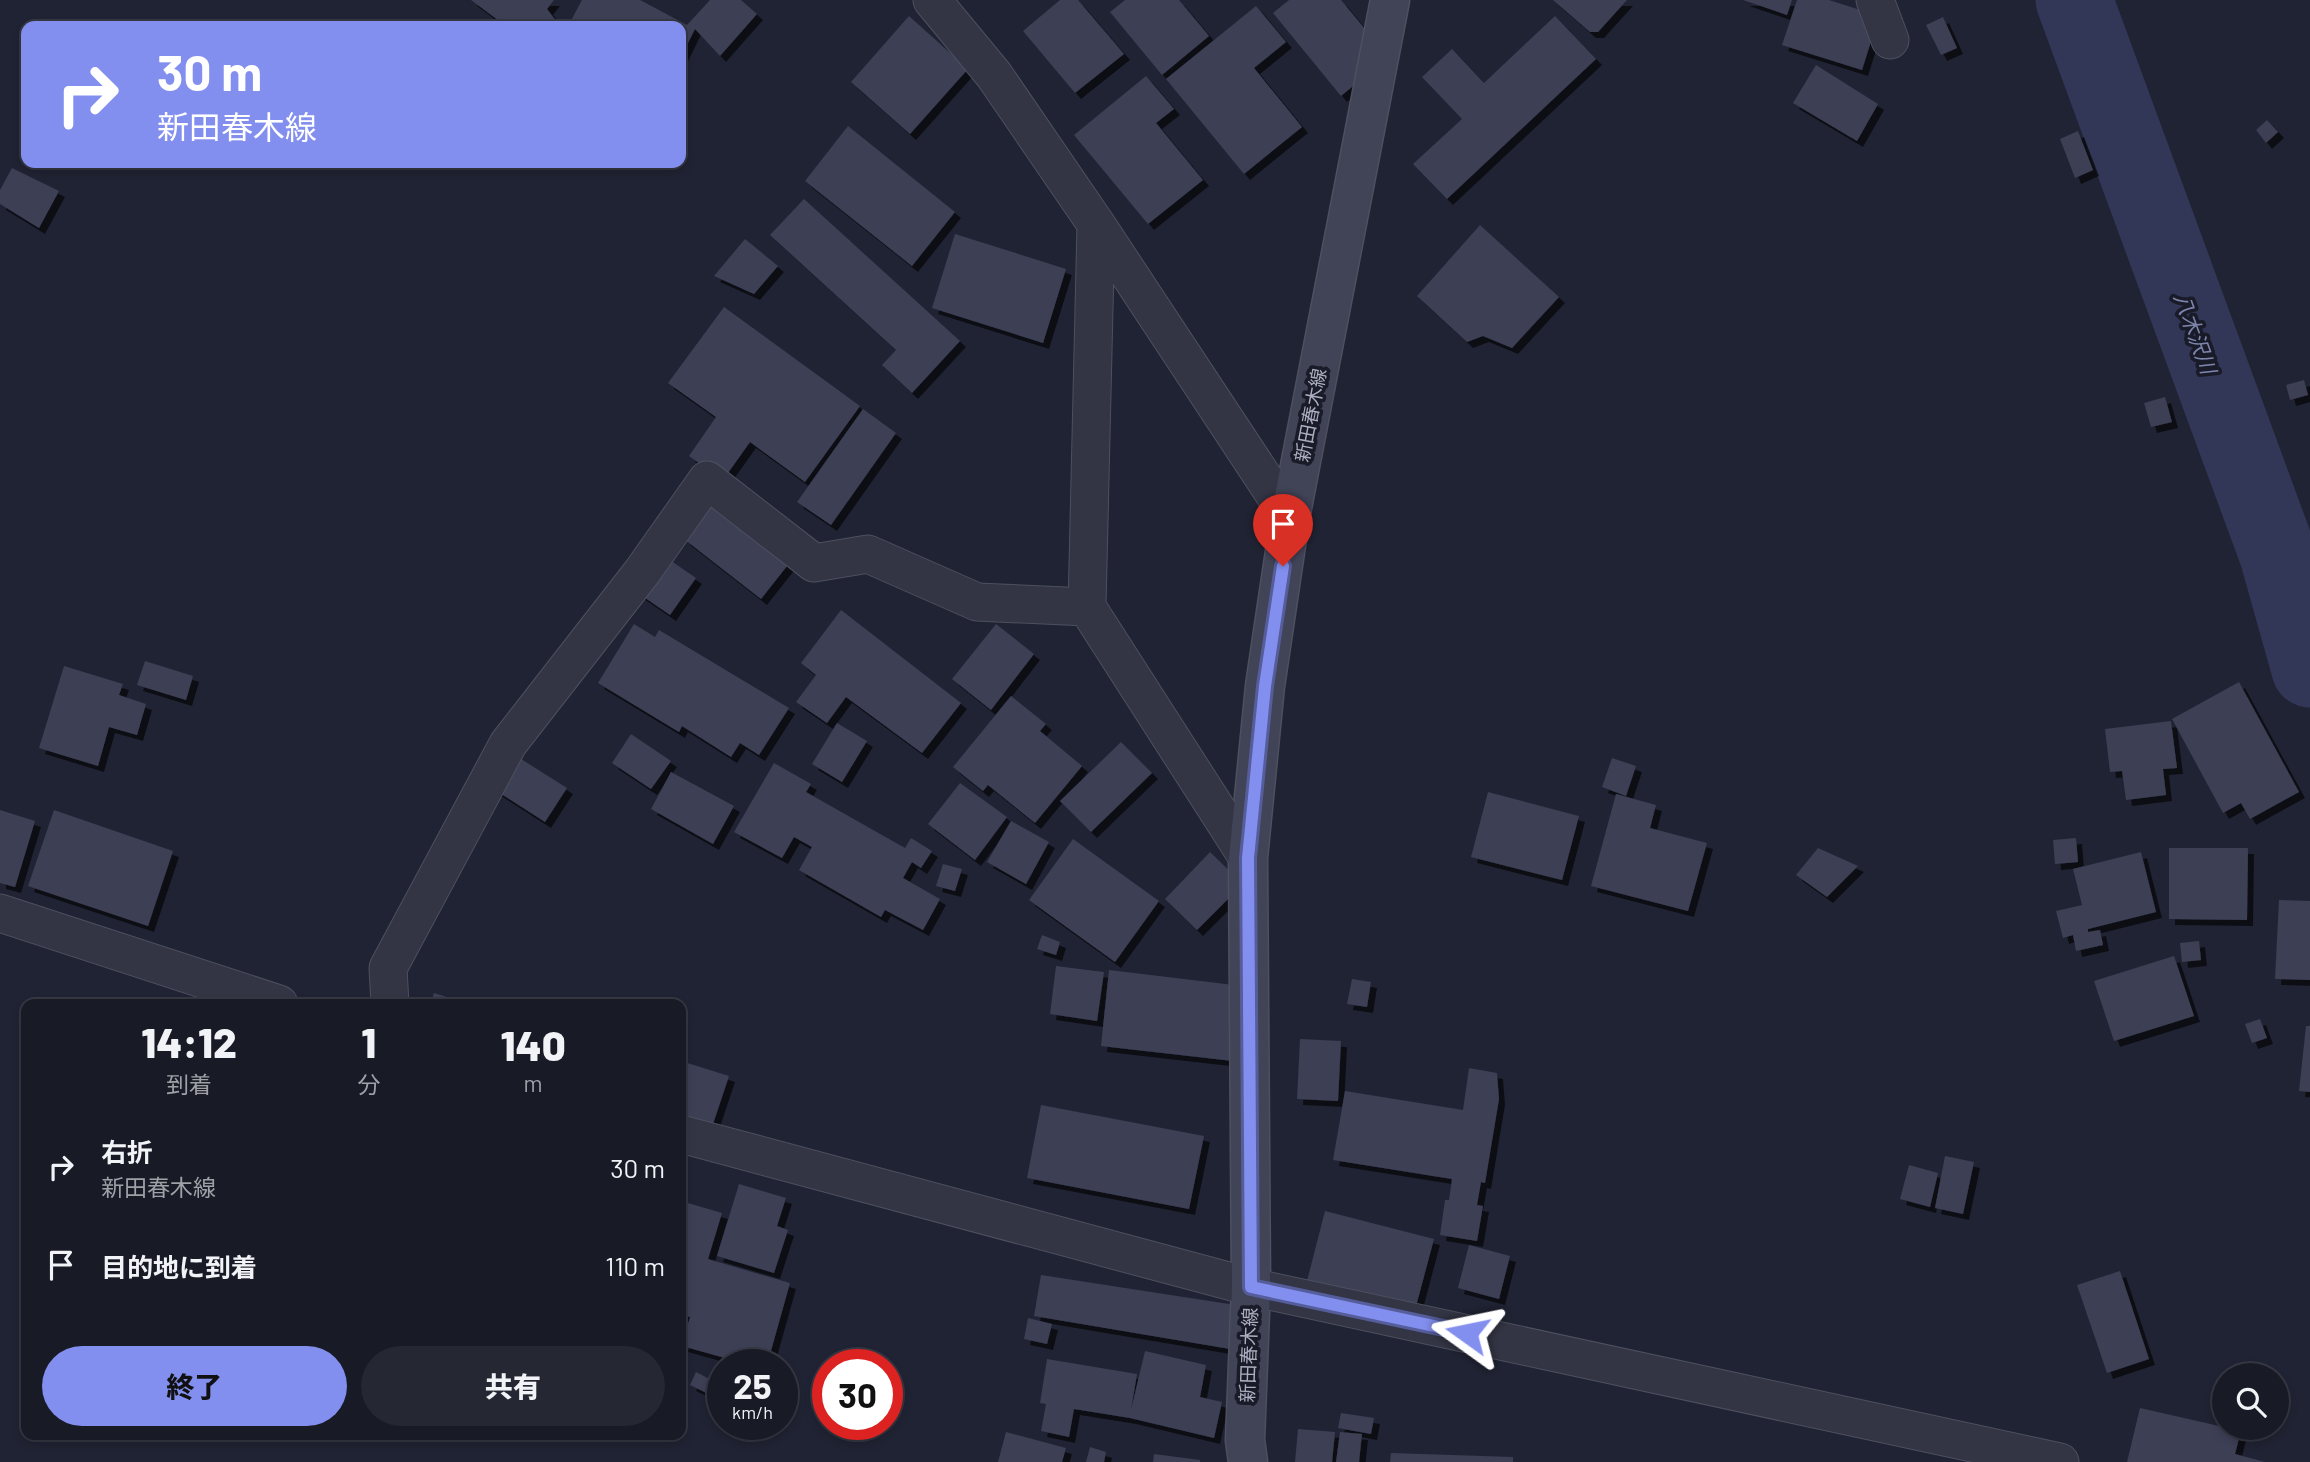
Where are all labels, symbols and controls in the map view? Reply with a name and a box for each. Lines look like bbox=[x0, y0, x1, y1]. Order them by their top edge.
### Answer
text: 30 m bbox=[157, 42, 262, 101]
icon: right bbox=[42, 49, 133, 140]
text: 新田春木線 bbox=[157, 107, 317, 145]
water label: 八木沢川 bbox=[2170, 289, 2223, 379]
street label: 新田春木線 bbox=[1290, 366, 1330, 464]
pin bbox=[1253, 494, 1313, 566]
icon: arrive bbox=[1264, 505, 1302, 543]
text: 14:12 bbox=[141, 1016, 237, 1066]
text: 1 bbox=[361, 1016, 376, 1066]
text: 140 bbox=[501, 1019, 566, 1069]
text: m bbox=[524, 1069, 543, 1097]
text: 到着 bbox=[166, 1070, 212, 1098]
text: 分 bbox=[357, 1070, 380, 1098]
text: 右折 bbox=[101, 1136, 153, 1167]
icon: right bbox=[42, 1148, 80, 1186]
text: 30 m bbox=[610, 1152, 665, 1183]
text: 新田春木線 bbox=[101, 1173, 216, 1201]
icon: arrive bbox=[42, 1246, 80, 1284]
text: 110 m bbox=[605, 1250, 665, 1281]
text: 目的地に到着 bbox=[101, 1251, 257, 1282]
position arrow bbox=[1430, 1296, 1504, 1370]
street label: 新田春木線 bbox=[1235, 1307, 1261, 1403]
button: 終了 bbox=[42, 1346, 347, 1426]
button: 共有 bbox=[361, 1346, 665, 1426]
speed limit sign: 30 bbox=[812, 1349, 903, 1440]
map controls bbox=[2212, 1363, 2289, 1440]
button: search bbox=[2212, 1363, 2289, 1440]
text: 25 bbox=[733, 1364, 772, 1406]
text: km/h bbox=[732, 1401, 773, 1423]

